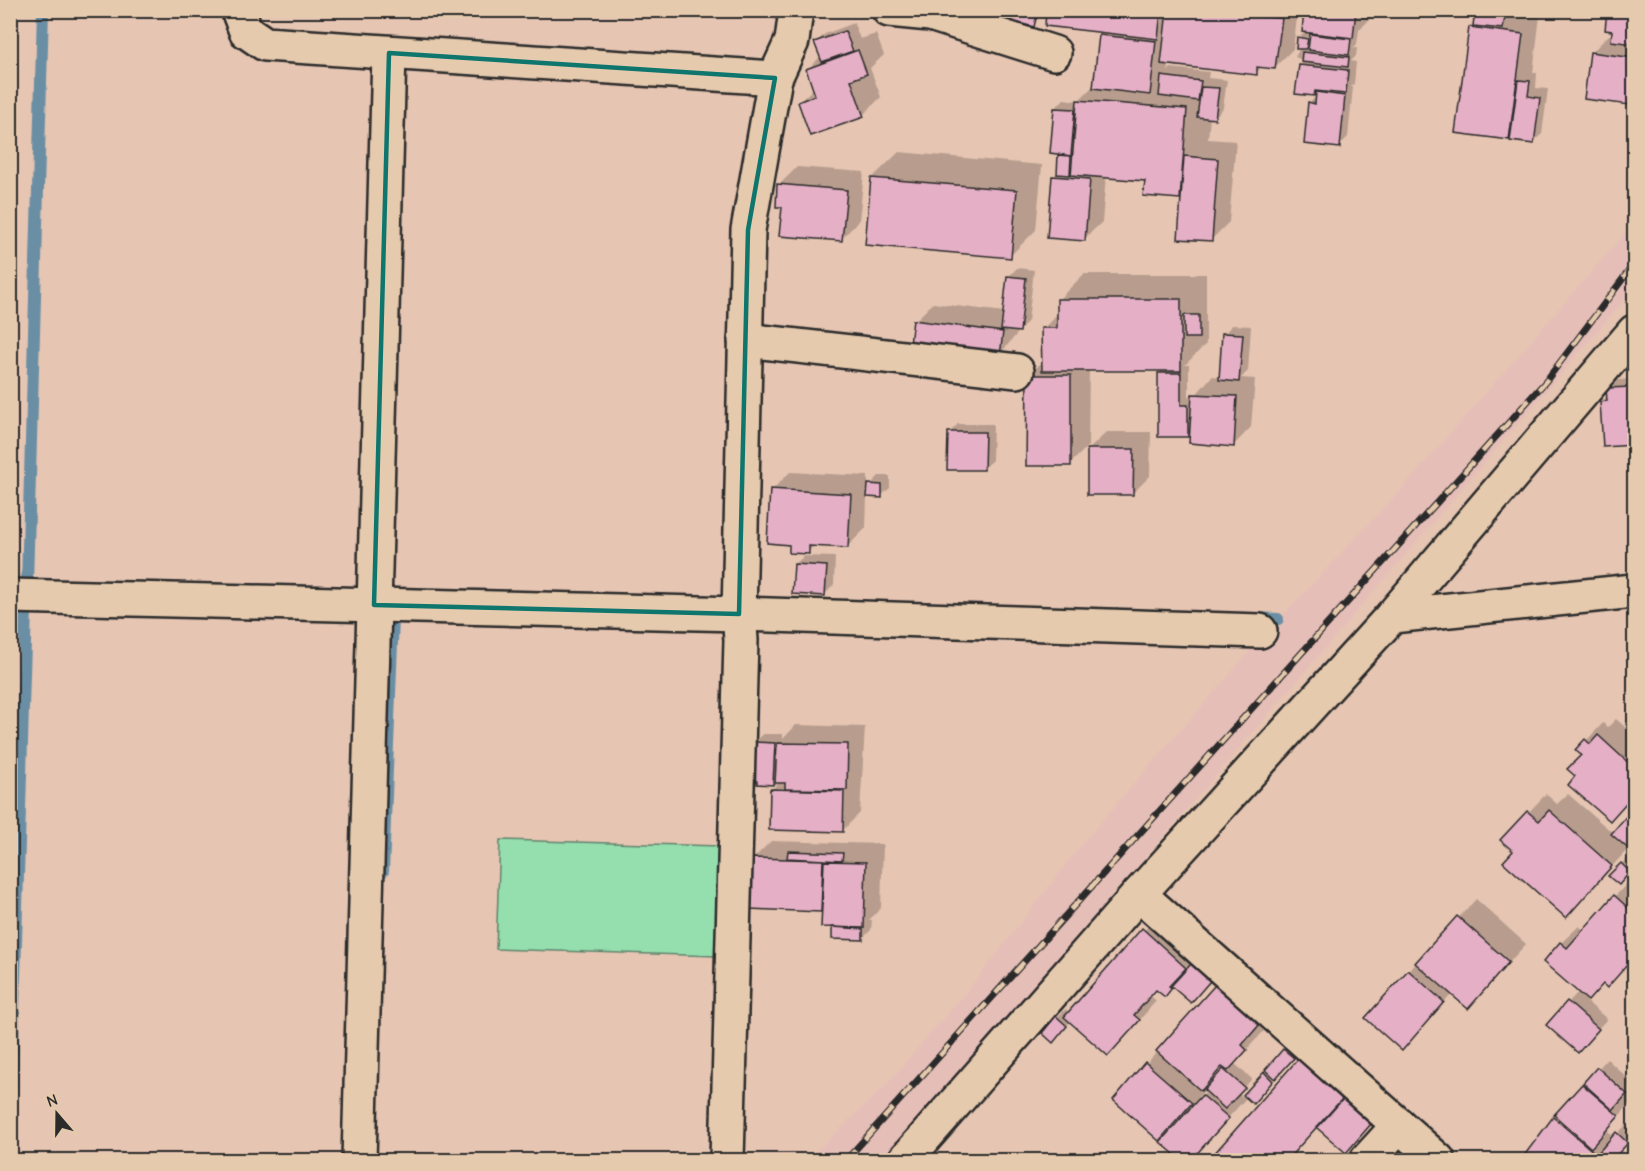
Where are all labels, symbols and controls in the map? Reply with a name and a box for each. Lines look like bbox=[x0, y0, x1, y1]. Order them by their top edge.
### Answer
north arrow bbox=[27, 1084, 87, 1144]
text: N bbox=[44, 1091, 60, 1111]

